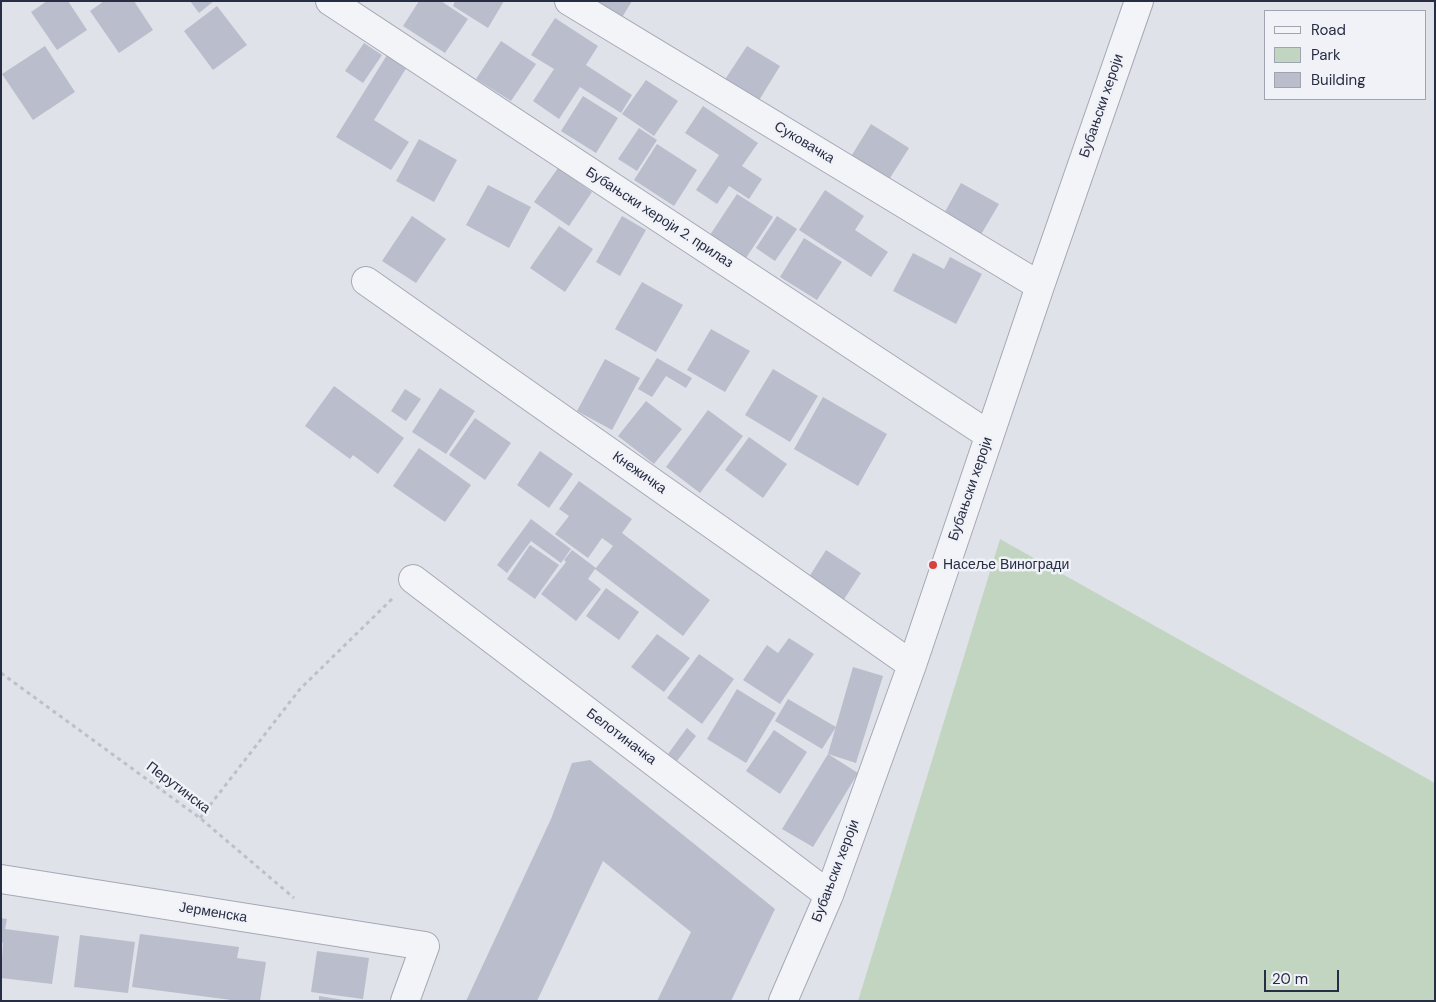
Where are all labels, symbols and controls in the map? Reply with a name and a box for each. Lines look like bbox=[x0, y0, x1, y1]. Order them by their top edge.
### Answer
legend bbox=[1264, 10, 1426, 100]
text: Road bbox=[1311, 20, 1346, 40]
text: Park bbox=[1311, 45, 1341, 65]
street label: Бубањски хероји bbox=[1076, 52, 1128, 160]
text: Building bbox=[1311, 70, 1366, 90]
street label: Суковачка bbox=[771, 118, 837, 168]
street label: Бубањски хероји 2. прилаз bbox=[582, 164, 736, 272]
street label: Бубањски хероји bbox=[945, 435, 997, 543]
street label: Кнежичка bbox=[609, 448, 669, 498]
place label: Насеље Виногради bbox=[943, 557, 1069, 573]
marker: Насеље Виногради bbox=[927, 559, 939, 571]
street label: Белотиначка bbox=[583, 705, 659, 769]
street label: Перутинска bbox=[143, 759, 213, 817]
street label: Бубањски хероји bbox=[809, 817, 863, 925]
street label: Јерменска bbox=[178, 899, 248, 927]
scale bar bbox=[1266, 960, 1341, 992]
text: 20 m bbox=[1272, 969, 1308, 989]

